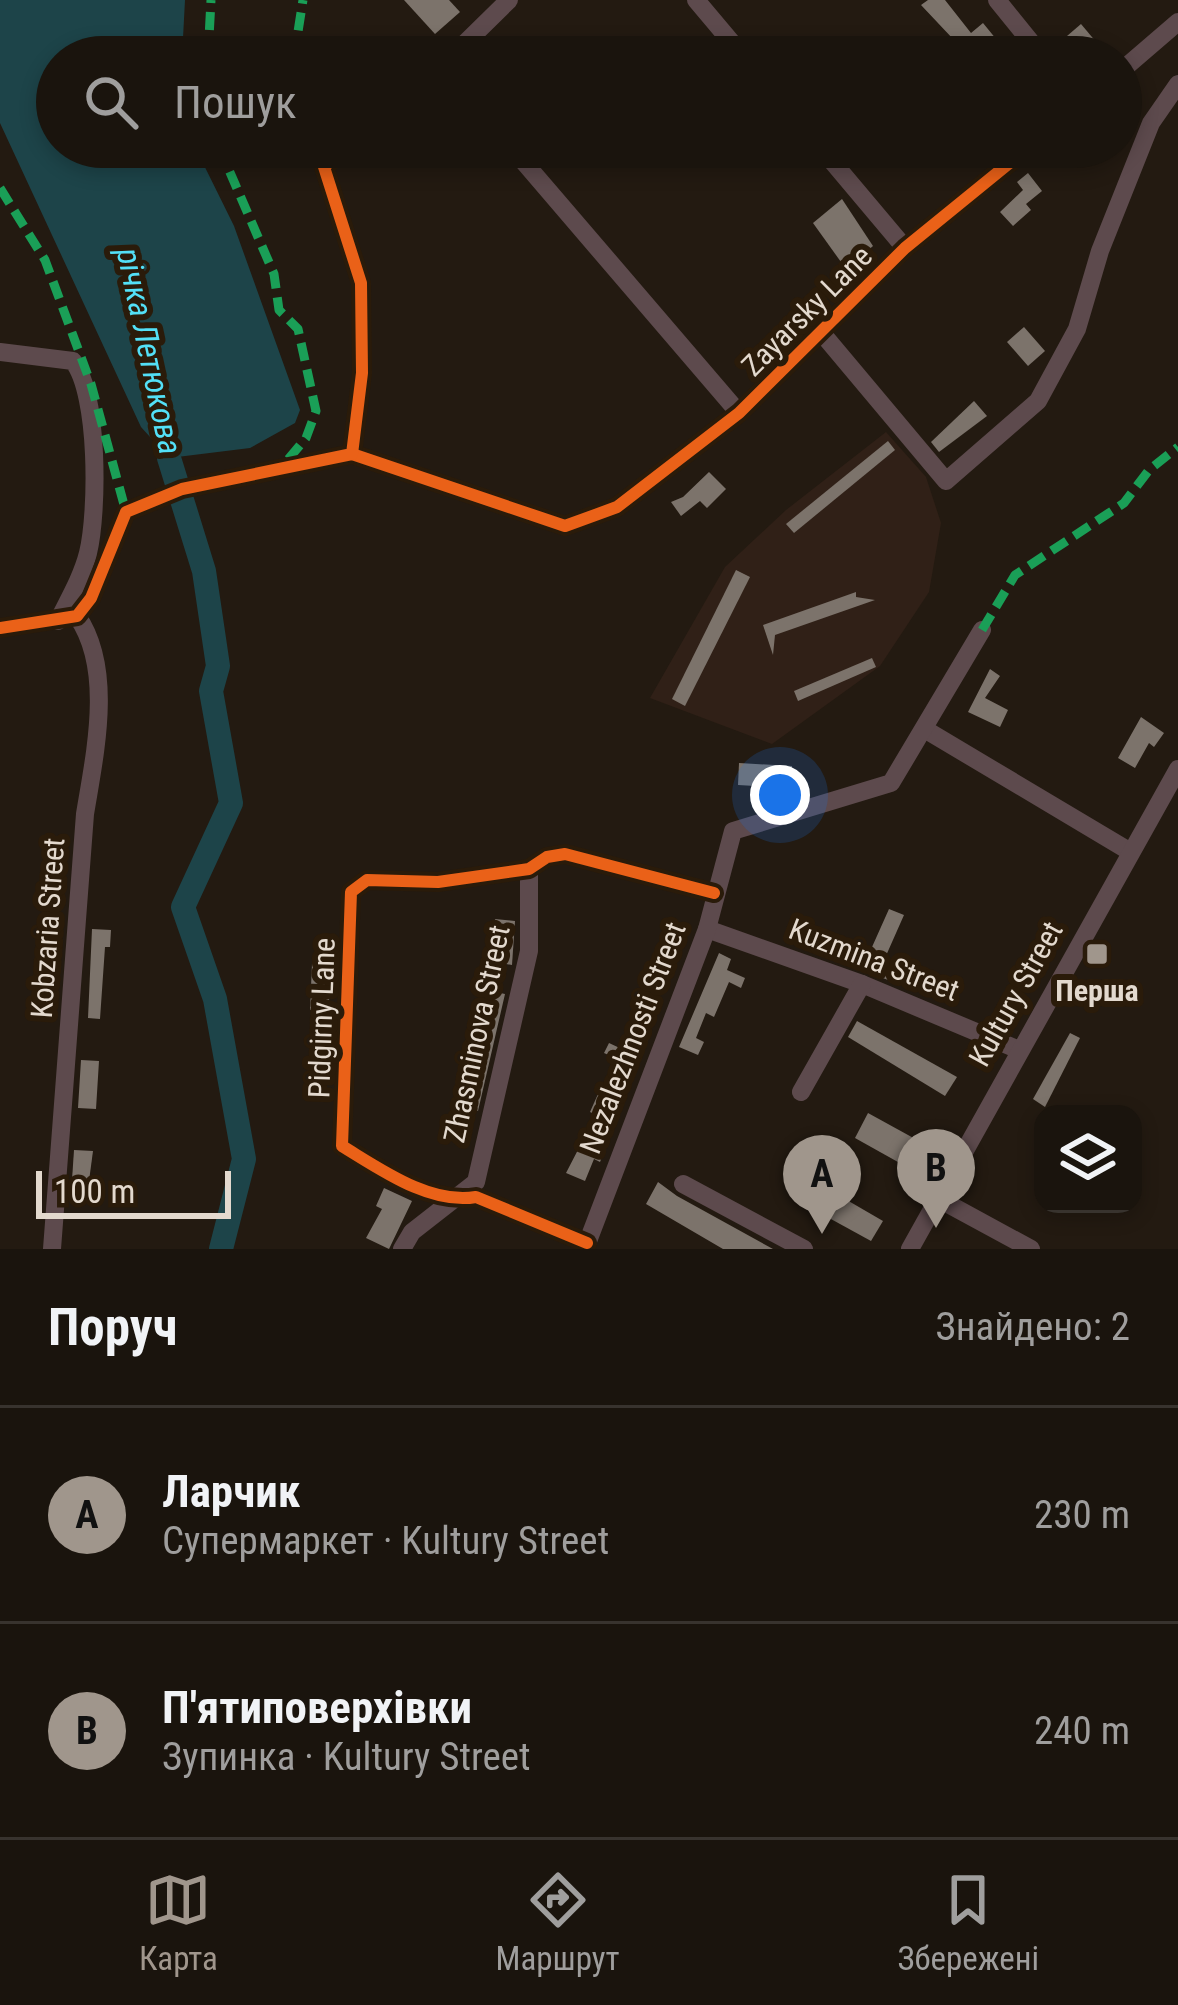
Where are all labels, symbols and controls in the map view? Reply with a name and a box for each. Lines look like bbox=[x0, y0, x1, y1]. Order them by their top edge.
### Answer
search box bbox=[36, 36, 1142, 168]
icon: search bbox=[78, 69, 144, 135]
text: Пошук bbox=[174, 76, 297, 129]
street label: Zayarsky Lane bbox=[734, 238, 879, 383]
water label: річка Летюкова bbox=[108, 243, 190, 458]
your location bbox=[750, 765, 810, 825]
street label: Kobzaria Street bbox=[24, 837, 71, 1019]
street label: Kuzmina Street bbox=[784, 911, 964, 1008]
street label: Kultury Street bbox=[962, 915, 1070, 1072]
street label: Nezalezhnosti Street bbox=[572, 917, 693, 1158]
street label: Zhasminova Street bbox=[436, 922, 517, 1146]
street label: Pidgirny Lane bbox=[301, 937, 342, 1099]
marker: Перша bbox=[1084, 941, 1110, 967]
place label: Перша bbox=[1055, 973, 1139, 1008]
map controls bbox=[1034, 1105, 1142, 1213]
button: layers bbox=[1034, 1105, 1142, 1213]
pin: B bbox=[897, 1129, 975, 1228]
pin: A bbox=[783, 1135, 861, 1234]
scale bar bbox=[36, 1165, 231, 1218]
text: 100 m bbox=[54, 1172, 135, 1211]
text: Поруч bbox=[48, 1298, 177, 1357]
text: Знайдено: 2 bbox=[936, 1304, 1130, 1350]
text: Ларчик bbox=[162, 1465, 300, 1518]
text: A bbox=[75, 1492, 99, 1538]
text: 230 m bbox=[1034, 1492, 1130, 1538]
text: Супермаркет · Kultury Street bbox=[162, 1518, 609, 1564]
text: П'ятиповерхівки bbox=[162, 1681, 472, 1734]
text: B bbox=[76, 1708, 98, 1754]
text: 240 m bbox=[1034, 1708, 1130, 1754]
text: Зупинка · Kultury Street bbox=[162, 1734, 531, 1780]
tab: Карта bbox=[139, 1867, 218, 1978]
tab: Маршрут bbox=[496, 1867, 620, 1978]
tab: Збережені bbox=[897, 1867, 1039, 1978]

